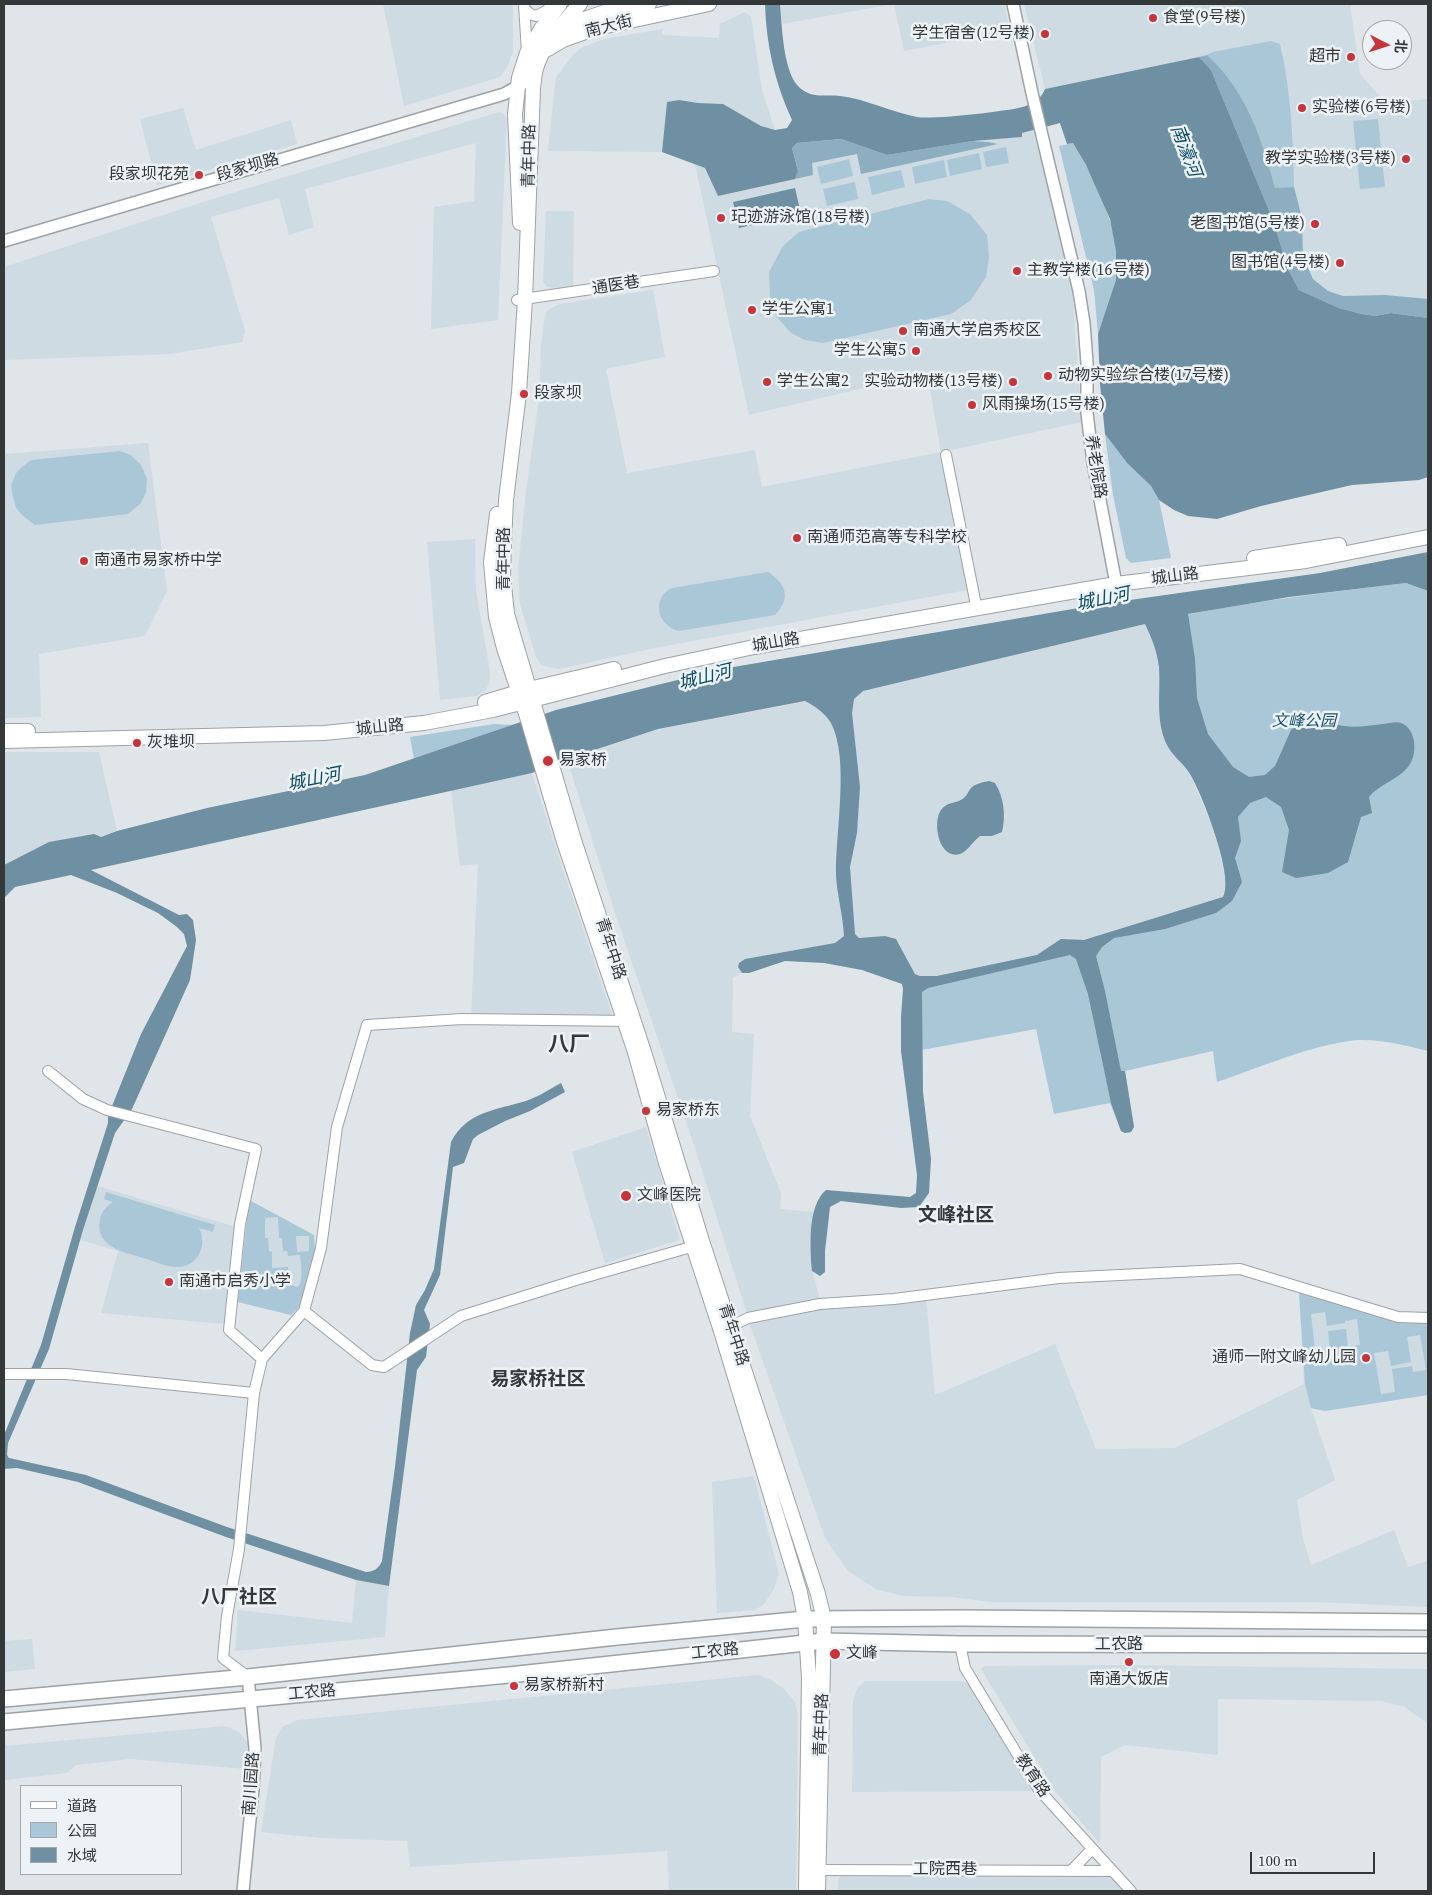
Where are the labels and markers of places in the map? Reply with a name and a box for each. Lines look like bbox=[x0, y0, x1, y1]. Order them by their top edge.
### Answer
place label: 食堂(9号楼) bbox=[1163, 8, 1246, 28]
marker: 食堂(9号楼) bbox=[1147, 12, 1159, 24]
place label: 学生宿舍(12号楼) bbox=[912, 24, 1035, 44]
marker: 学生宿舍(12号楼) bbox=[1039, 28, 1051, 40]
place label: 超市 bbox=[1309, 47, 1341, 67]
marker: 超市 bbox=[1345, 51, 1357, 63]
place label: 实验楼(6号楼) bbox=[1312, 98, 1411, 118]
marker: 实验楼(6号楼) bbox=[1296, 102, 1308, 114]
place label: 教学实验楼(3号楼) bbox=[1265, 149, 1396, 169]
marker: 教学实验楼(3号楼) bbox=[1400, 153, 1412, 165]
place label: 段家坝花苑 bbox=[109, 165, 189, 185]
marker: 段家坝花苑 bbox=[193, 169, 205, 181]
place label: 玘迹游泳馆(18号楼) bbox=[731, 208, 870, 228]
marker: 玘迹游泳馆(18号楼) bbox=[715, 212, 727, 224]
place label: 老图书馆(5号楼) bbox=[1190, 214, 1305, 234]
marker: 老图书馆(5号楼) bbox=[1309, 218, 1321, 230]
place label: 图书馆(4号楼) bbox=[1231, 253, 1330, 273]
marker: 图书馆(4号楼) bbox=[1334, 257, 1346, 269]
place label: 主教学楼(16号楼) bbox=[1027, 261, 1150, 281]
marker: 主教学楼(16号楼) bbox=[1011, 265, 1023, 277]
place label: 学生公寓1 bbox=[762, 300, 834, 320]
marker: 学生公寓1 bbox=[746, 304, 758, 316]
place label: 南通大学启秀校区 bbox=[913, 321, 1041, 341]
marker: 南通大学启秀校区 bbox=[897, 325, 909, 337]
place label: 学生公寓5 bbox=[834, 341, 906, 361]
marker: 学生公寓5 bbox=[910, 345, 922, 357]
place label: 动物实验综合楼(17号楼) bbox=[1058, 366, 1229, 386]
marker: 动物实验综合楼(17号楼) bbox=[1042, 370, 1054, 382]
place label: 学生公寓2 bbox=[777, 372, 849, 392]
place label: 实验动物楼(13号楼) bbox=[864, 372, 1003, 392]
marker: 学生公寓2 bbox=[761, 376, 773, 388]
marker: 实验动物楼(13号楼) bbox=[1007, 376, 1019, 388]
place label: 段家坝 bbox=[534, 384, 582, 404]
marker: 段家坝 bbox=[518, 388, 530, 400]
place label: 风雨操场(15号楼) bbox=[982, 395, 1105, 415]
marker: 风雨操场(15号楼) bbox=[966, 399, 978, 411]
place label: 南通师范高等专科学校 bbox=[807, 528, 967, 548]
marker: 南通师范高等专科学校 bbox=[791, 532, 803, 544]
place label: 南通市易家桥中学 bbox=[94, 551, 222, 571]
marker: 南通市易家桥中学 bbox=[78, 555, 90, 567]
place label: 灰堆坝 bbox=[147, 733, 195, 753]
marker: 灰堆坝 bbox=[131, 737, 143, 749]
place label: 易家桥 bbox=[559, 751, 607, 771]
marker: 易家桥 bbox=[541, 754, 555, 768]
place label: 易家桥东 bbox=[656, 1101, 720, 1121]
marker: 易家桥东 bbox=[640, 1105, 652, 1117]
place label: 文峰医院 bbox=[637, 1186, 701, 1206]
marker: 文峰医院 bbox=[619, 1189, 633, 1203]
place label: 南通市启秀小学 bbox=[179, 1272, 291, 1292]
marker: 南通市启秀小学 bbox=[163, 1276, 175, 1288]
place label: 通师一附文峰幼儿园 bbox=[1212, 1348, 1356, 1368]
marker: 通师一附文峰幼儿园 bbox=[1360, 1352, 1372, 1364]
place label: 文峰 bbox=[846, 1644, 878, 1664]
marker: 文峰 bbox=[828, 1647, 842, 1661]
marker: 南通大饭店 bbox=[1123, 1656, 1135, 1668]
place label: 南通大饭店 bbox=[1089, 1670, 1169, 1690]
place label: 易家桥新村 bbox=[524, 1676, 604, 1696]
marker: 易家桥新村 bbox=[508, 1680, 520, 1692]

